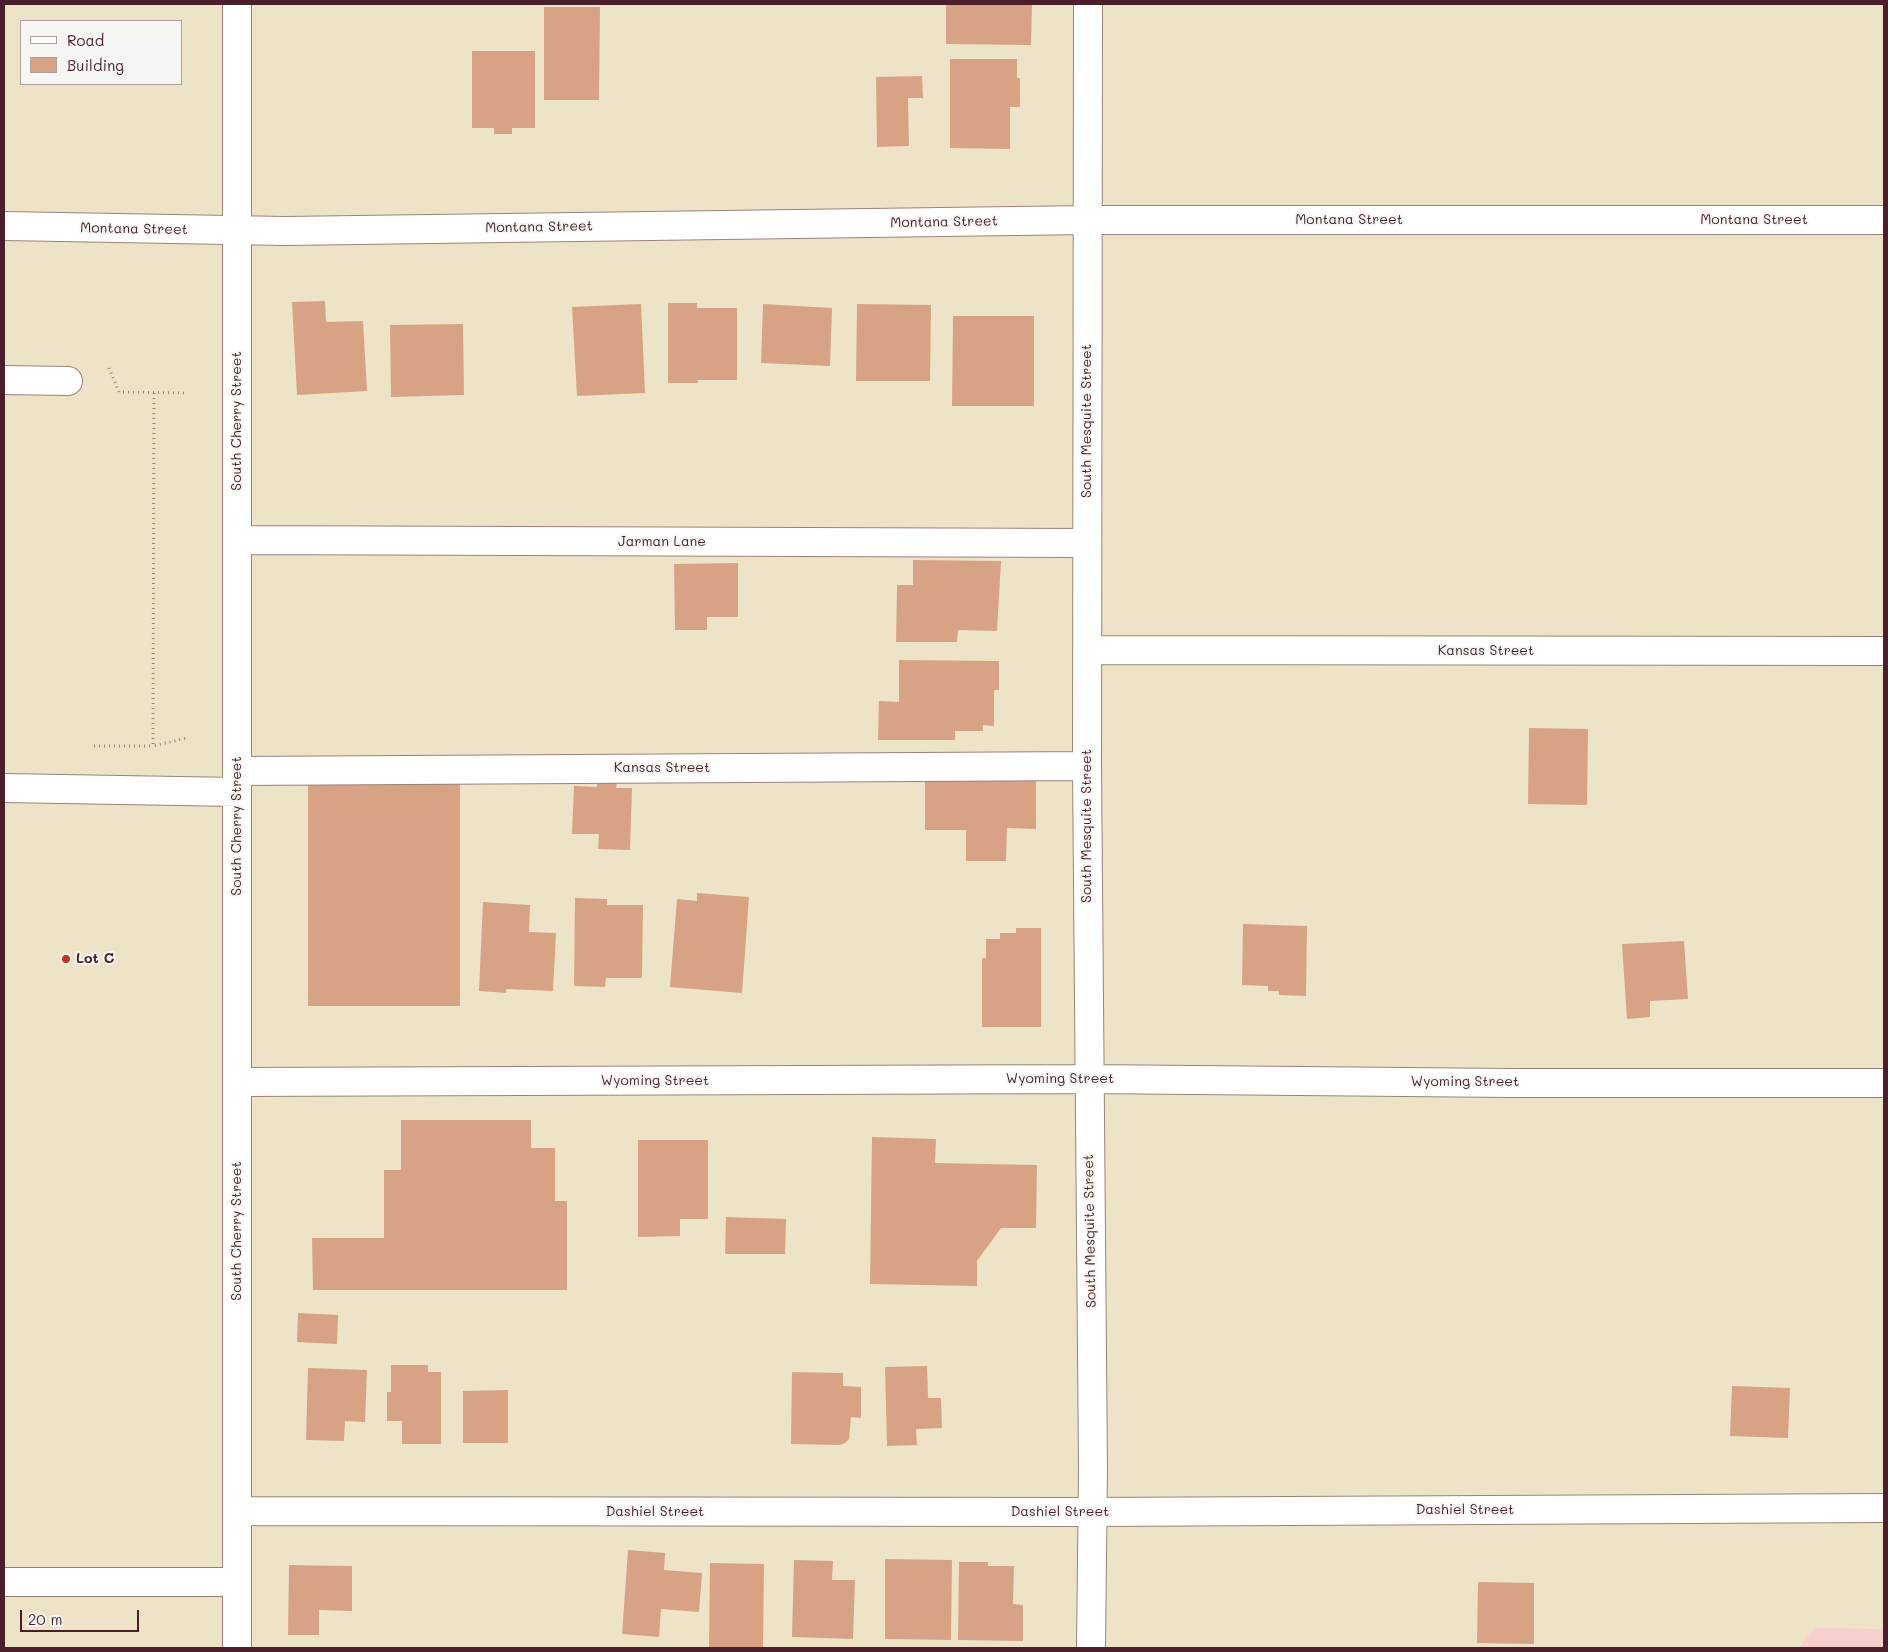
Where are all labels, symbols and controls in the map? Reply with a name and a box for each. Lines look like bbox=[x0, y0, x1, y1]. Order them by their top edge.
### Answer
legend bbox=[20, 20, 182, 85]
text: Road bbox=[67, 30, 104, 50]
text: Building bbox=[67, 55, 124, 75]
street label: Montana Street bbox=[1295, 212, 1403, 228]
street label: Montana Street bbox=[1700, 212, 1808, 228]
street label: Montana Street bbox=[890, 213, 998, 231]
street label: Montana Street bbox=[485, 218, 593, 236]
street label: Montana Street bbox=[80, 220, 188, 238]
street label: South Mesquite Street bbox=[1079, 344, 1095, 498]
street label: South Cherry Street bbox=[229, 351, 245, 491]
street label: Jarman Lane bbox=[618, 534, 706, 550]
street label: Kansas Street bbox=[1438, 643, 1534, 659]
street label: South Mesquite Street bbox=[1079, 749, 1095, 903]
street label: South Cherry Street bbox=[229, 756, 245, 896]
street label: Kansas Street bbox=[614, 760, 710, 776]
place label: Lot C bbox=[76, 951, 114, 967]
marker: Lot C bbox=[60, 953, 72, 965]
street label: Wyoming Street bbox=[1006, 1071, 1114, 1087]
street label: Wyoming Street bbox=[601, 1073, 709, 1089]
street label: Wyoming Street bbox=[1411, 1074, 1519, 1090]
street label: South Mesquite Street bbox=[1080, 1154, 1100, 1308]
street label: South Cherry Street bbox=[229, 1161, 245, 1301]
street label: Dashiel Street bbox=[1416, 1502, 1514, 1518]
street label: Dashiel Street bbox=[606, 1504, 704, 1520]
street label: Dashiel Street bbox=[1011, 1504, 1109, 1520]
scale bar bbox=[22, 1600, 141, 1632]
text: 20 m bbox=[28, 1609, 62, 1629]

